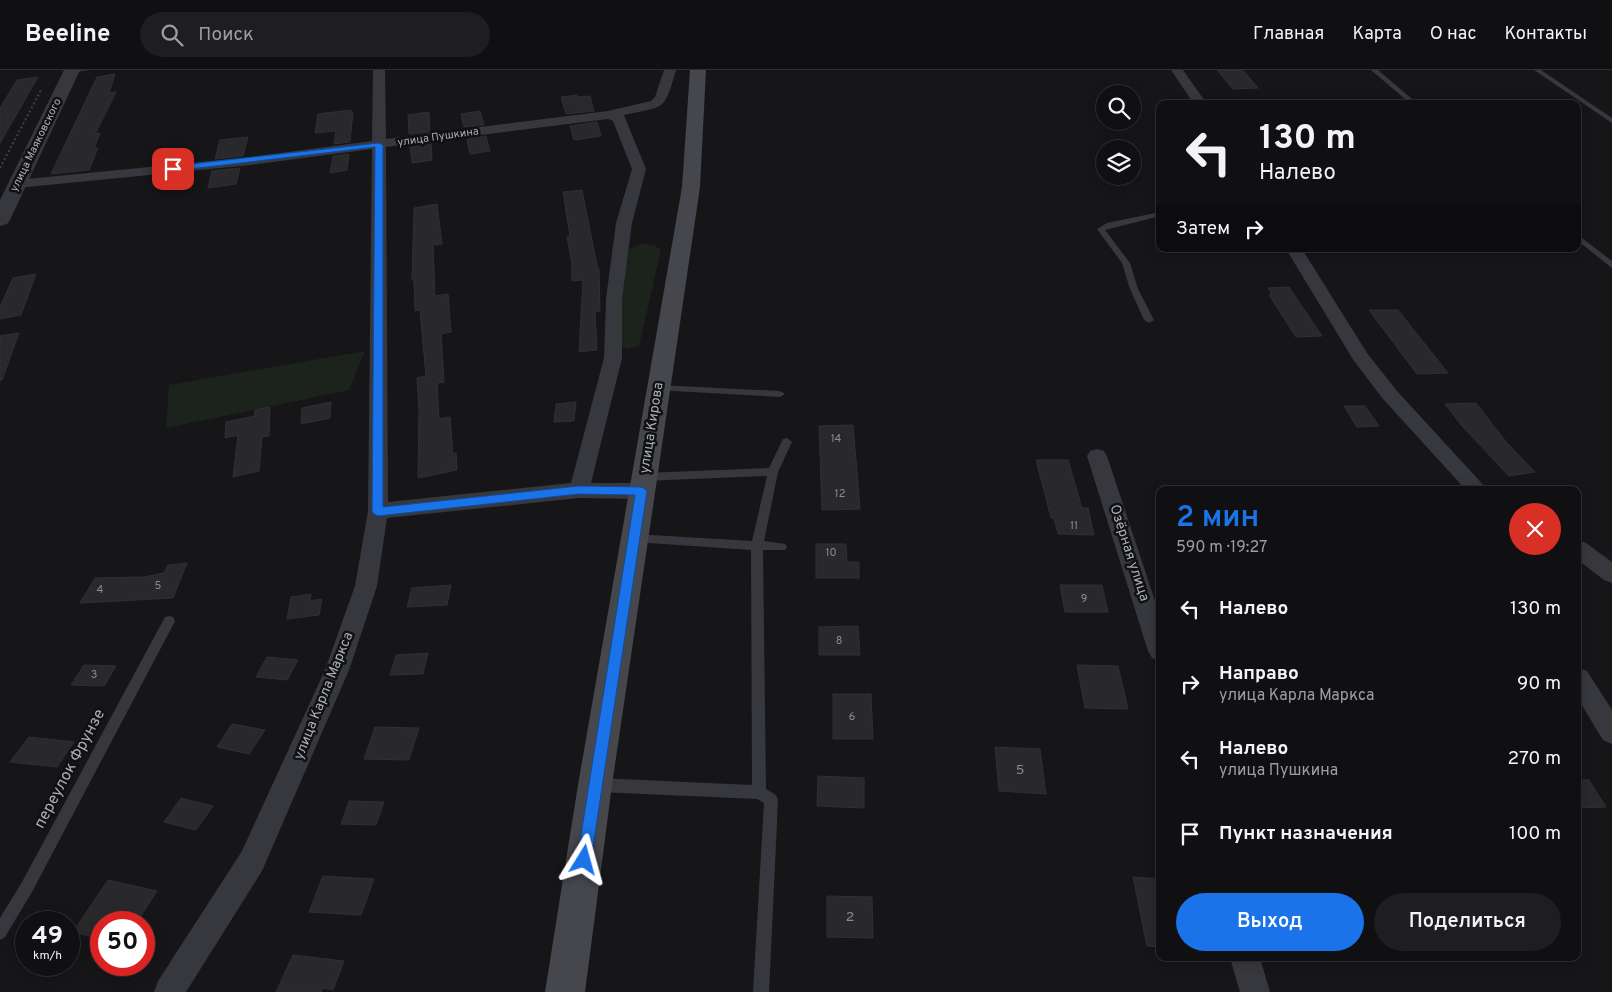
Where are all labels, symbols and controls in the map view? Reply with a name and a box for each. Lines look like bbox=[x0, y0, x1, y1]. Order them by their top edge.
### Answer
search box bbox=[140, 12, 490, 57]
text: Beeline bbox=[25, 20, 110, 50]
icon: search bbox=[158, 21, 186, 49]
text: Поиск bbox=[198, 23, 254, 47]
text: Главная bbox=[1253, 23, 1324, 46]
text: Карта bbox=[1352, 23, 1402, 46]
text: О нас bbox=[1430, 23, 1476, 46]
text: Контакты bbox=[1504, 23, 1587, 46]
map controls bbox=[1096, 85, 1141, 185]
button: search bbox=[1096, 85, 1141, 130]
street label: улица Маяковского bbox=[7, 96, 65, 194]
text: 130 m bbox=[1259, 117, 1356, 161]
icon: left bbox=[1176, 120, 1241, 185]
street label: улица Пушкина bbox=[396, 124, 480, 150]
button: layers bbox=[1096, 140, 1141, 185]
pin bbox=[152, 148, 194, 190]
icon: arrive bbox=[159, 155, 187, 183]
text: Налево bbox=[1259, 160, 1336, 187]
icon: right bbox=[1240, 215, 1268, 243]
text: Затем bbox=[1176, 217, 1230, 241]
street label: улица Кирова bbox=[636, 381, 668, 475]
house number: 14 bbox=[831, 432, 842, 446]
house number: 12 bbox=[835, 487, 845, 501]
text: 2 мин bbox=[1176, 500, 1259, 537]
street label: Озёрная улица bbox=[1105, 503, 1153, 603]
button: close bbox=[1509, 503, 1561, 555]
house number: 11 bbox=[1070, 519, 1078, 533]
text: 590 m · 19:27 bbox=[1176, 538, 1267, 558]
house number: 10 bbox=[825, 546, 837, 560]
house number: 5 bbox=[155, 579, 162, 593]
house number: 4 bbox=[97, 583, 104, 597]
house number: 9 bbox=[1081, 592, 1087, 606]
icon: left bbox=[1176, 595, 1204, 623]
text: Налево bbox=[1219, 597, 1288, 621]
text: 130 m bbox=[1510, 597, 1561, 621]
street label: улица Карла Маркса bbox=[291, 630, 357, 762]
house number: 8 bbox=[836, 634, 842, 648]
text: Направо bbox=[1219, 662, 1299, 686]
house number: 3 bbox=[91, 668, 97, 682]
icon: right bbox=[1176, 670, 1204, 698]
text: 90 m bbox=[1517, 672, 1561, 696]
text: улица Карла Маркса bbox=[1219, 686, 1375, 706]
street label: переулок Фрунзе bbox=[30, 706, 110, 832]
house number: 6 bbox=[849, 710, 855, 724]
text: Налево bbox=[1219, 737, 1288, 761]
icon: left bbox=[1176, 745, 1204, 773]
text: 270 m bbox=[1507, 747, 1561, 771]
text: улица Пушкина bbox=[1219, 761, 1338, 781]
house number: 5 bbox=[1016, 762, 1024, 779]
icon: arrive bbox=[1176, 820, 1204, 848]
text: Пункт назначения bbox=[1219, 822, 1393, 846]
text: 100 m bbox=[1509, 822, 1561, 846]
position arrow bbox=[557, 833, 609, 885]
button: Выход bbox=[1176, 893, 1364, 951]
button: Поделиться bbox=[1374, 893, 1561, 951]
house number: 2 bbox=[846, 909, 854, 926]
speed limit sign: 50 bbox=[90, 911, 155, 976]
text: 49 bbox=[32, 921, 63, 953]
text: km/h bbox=[33, 948, 62, 964]

